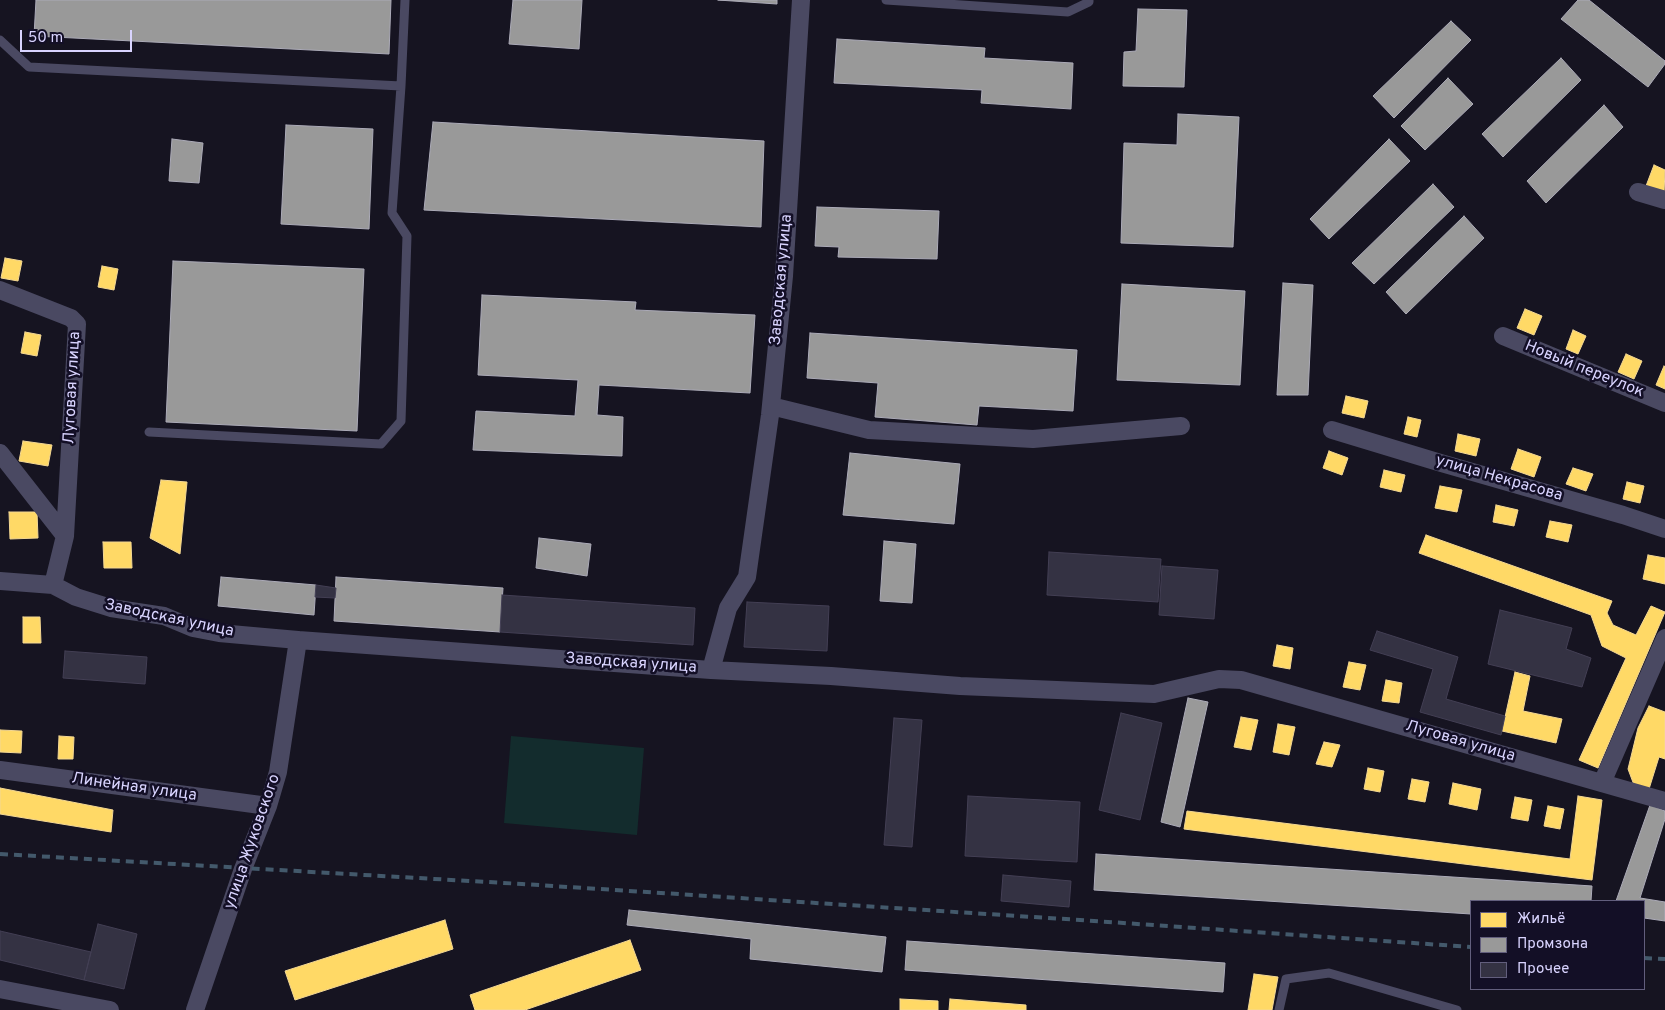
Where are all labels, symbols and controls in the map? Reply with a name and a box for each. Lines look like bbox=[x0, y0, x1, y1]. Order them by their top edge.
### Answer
scale bar bbox=[22, 20, 135, 52]
text: 50 m bbox=[28, 29, 63, 48]
street label: Заводская улица bbox=[767, 214, 797, 346]
street label: Луговая улица bbox=[60, 331, 86, 445]
street label: Новый переулок bbox=[1521, 337, 1647, 403]
street label: улица Некрасова bbox=[1433, 452, 1565, 506]
street label: Заводская улица bbox=[103, 596, 235, 642]
street label: Заводская улица bbox=[565, 650, 697, 678]
street label: Луговая улица bbox=[1403, 717, 1517, 767]
street label: Линейная улица bbox=[70, 770, 198, 806]
street label: улица Жуковского bbox=[221, 772, 285, 912]
legend bbox=[1470, 900, 1645, 990]
text: Жильё bbox=[1517, 910, 1565, 929]
text: Промзона bbox=[1517, 935, 1588, 954]
text: Прочее bbox=[1517, 960, 1569, 979]

